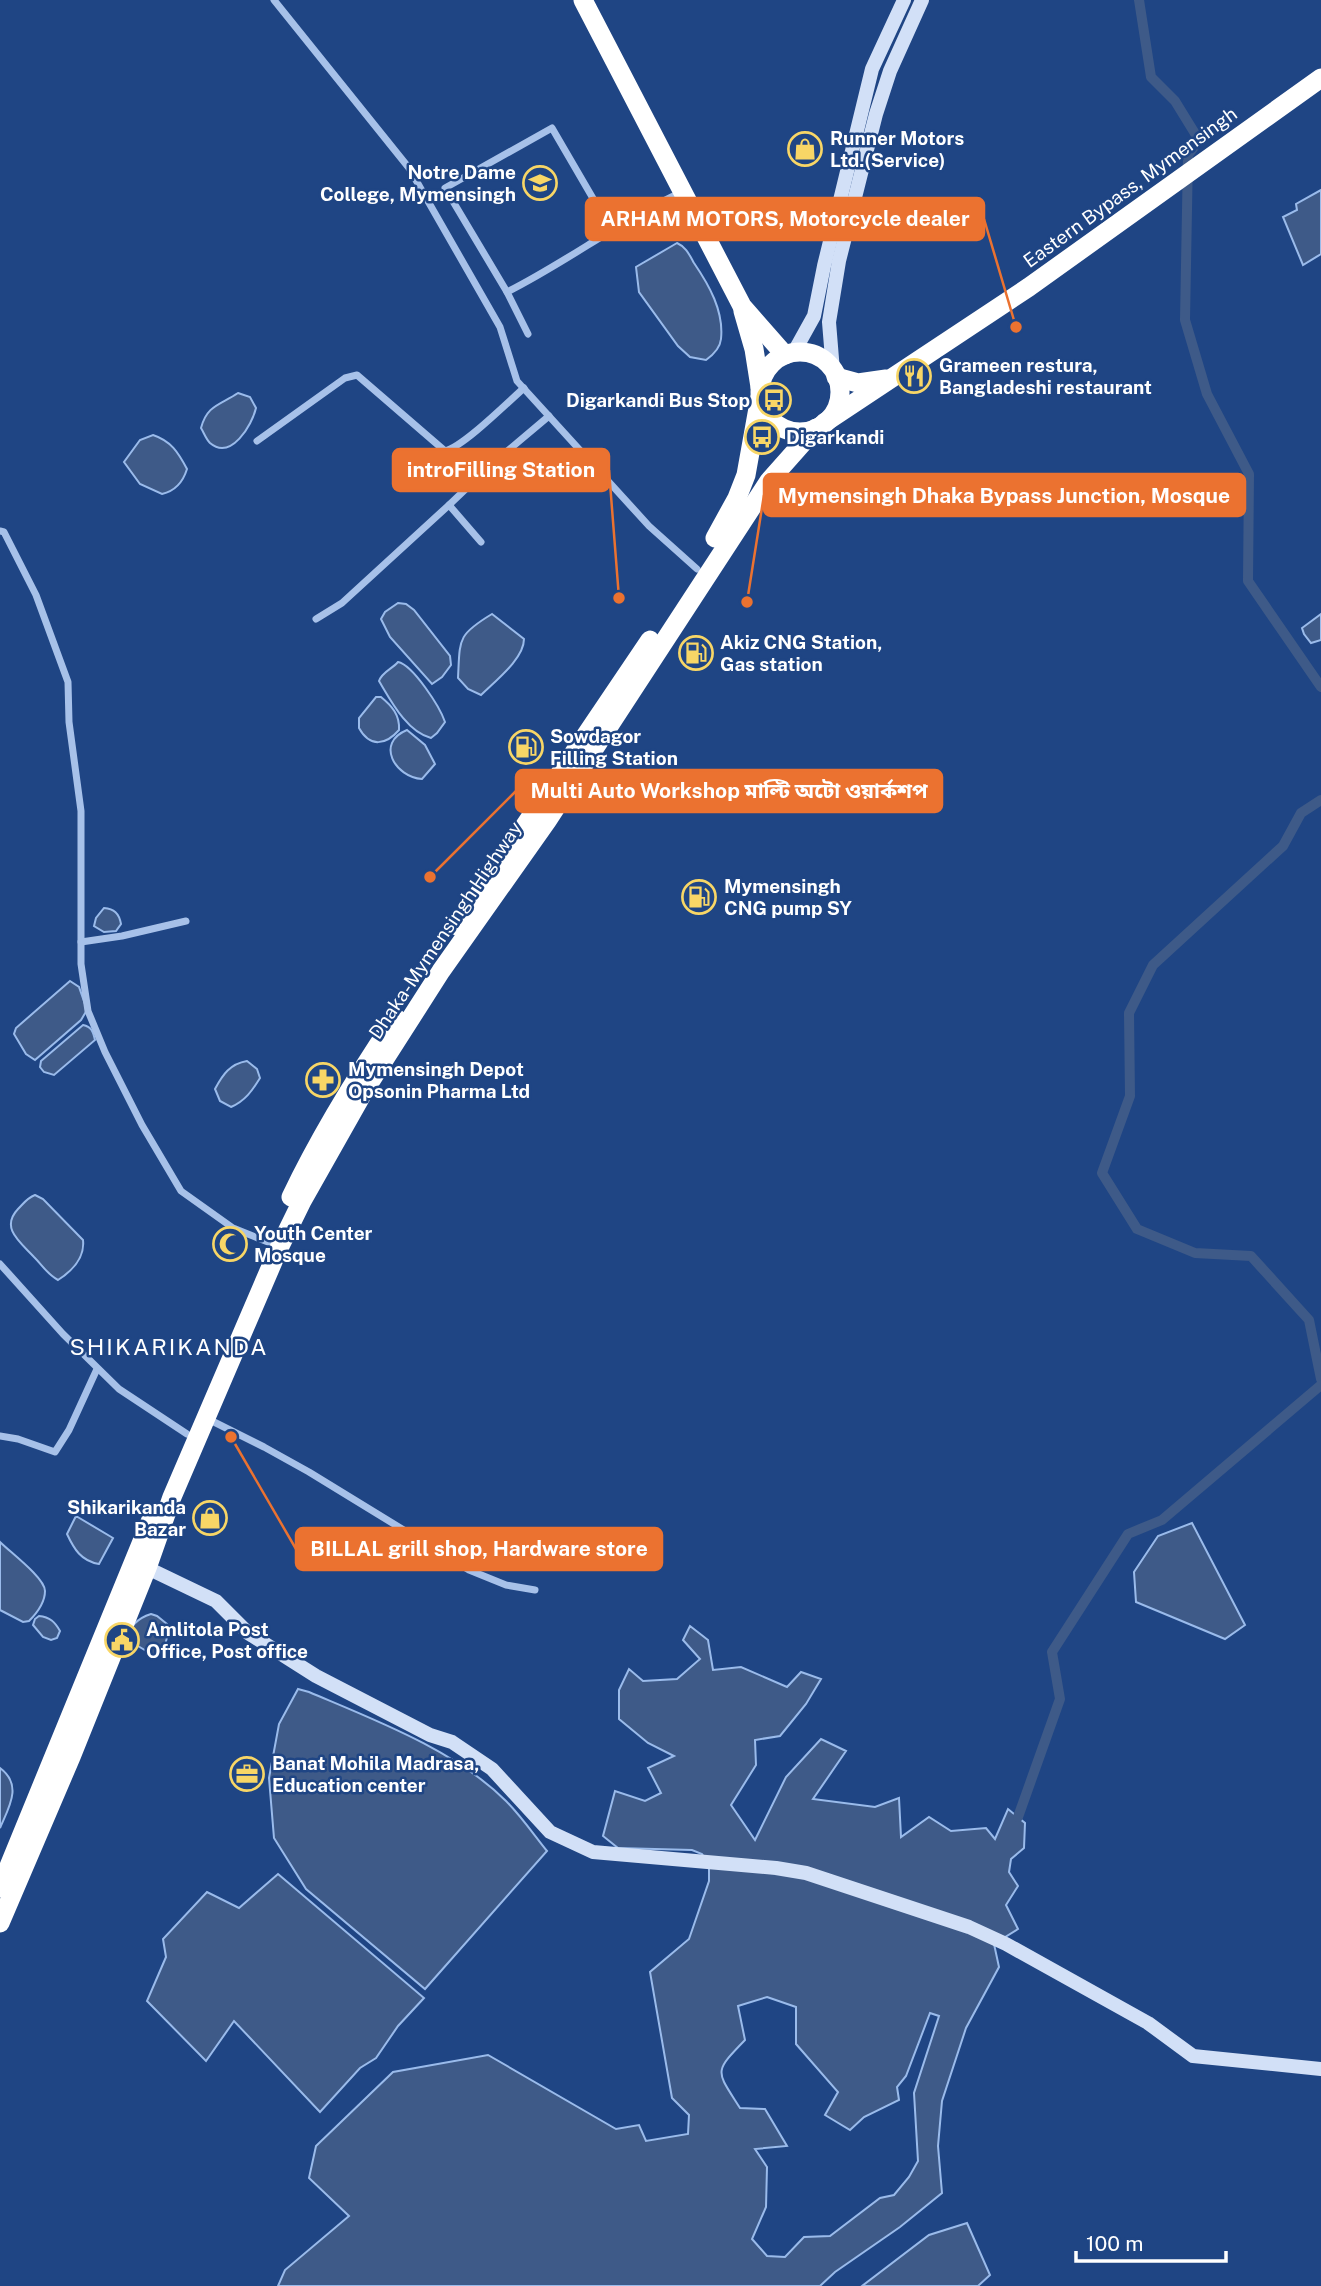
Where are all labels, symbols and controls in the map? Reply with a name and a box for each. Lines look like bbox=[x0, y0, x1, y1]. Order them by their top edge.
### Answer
street label: Eastern Bypass, Mymensingh bbox=[1019, 102, 1241, 272]
place label: Runner Motors Ltd.(Service) bbox=[830, 127, 964, 171]
shop icon: Runner Motors Ltd.(Service) bbox=[786, 130, 824, 168]
place label: Notre Dame College, Mymensingh bbox=[320, 161, 516, 205]
school or university icon: Notre Dame College, Mymensingh bbox=[521, 164, 559, 202]
callout: ARHAM MOTORS, Motorcycle dealer bbox=[586, 198, 984, 240]
text: ARHAM MOTORS, Motorcycle dealer bbox=[600, 206, 970, 231]
place label: Grameen restura, Bangladeshi restaurant bbox=[939, 354, 1152, 398]
restaurant icon: Grameen restura, Bangladeshi restaurant bbox=[895, 357, 933, 395]
bus stop icon: Digarkandi Bus Stop bbox=[755, 381, 793, 419]
place label: Digarkandi Bus Stop bbox=[566, 389, 750, 411]
bus stop icon: Digarkandi bbox=[743, 418, 781, 456]
place label: Digarkandi bbox=[786, 426, 884, 448]
callout: introFilling Station bbox=[393, 449, 609, 491]
text: introFilling Station bbox=[407, 457, 595, 482]
callout: Mymensingh Dhaka Bypass Junction, Mosque bbox=[764, 474, 1245, 516]
text: Mymensingh Dhaka Bypass Junction, Mosque bbox=[778, 483, 1230, 508]
place label: Akiz CNG Station, Gas station bbox=[720, 631, 882, 675]
fuel station icon: Akiz CNG Station, Gas station bbox=[677, 634, 715, 672]
place label: Sowdagor Filling Station bbox=[550, 725, 678, 769]
fuel station icon: Sowdagor Filling Station bbox=[507, 728, 545, 766]
callout: Multi Auto Workshop মাল্টি অটো ওয়ার্কশপ bbox=[516, 770, 942, 812]
text: Multi Auto Workshop মাল্টি অটো ওয়ার্কশপ bbox=[531, 778, 928, 803]
street label: Dhaka-Mymensingh Highway bbox=[364, 817, 526, 1043]
place label: Mymensingh CNG pump SY bbox=[724, 875, 852, 919]
fuel station icon: Mymensingh CNG pump SY bbox=[680, 878, 718, 916]
place label: Mymensingh Depot Opsonin Pharma Ltd bbox=[348, 1058, 530, 1102]
pharmacy icon: Mymensingh Depot Opsonin Pharma Ltd bbox=[304, 1061, 342, 1099]
place label: Youth Center Mosque bbox=[254, 1222, 373, 1266]
mosque icon: Youth Center Mosque bbox=[211, 1225, 249, 1263]
district label: SHIKARIKANDA bbox=[69, 1333, 269, 1360]
place label: Shikarikanda Bazar bbox=[67, 1496, 186, 1540]
shop icon: Shikarikanda Bazar bbox=[191, 1499, 229, 1537]
callout: BILLAL grill shop, Hardware store bbox=[296, 1528, 662, 1570]
text: BILLAL grill shop, Hardware store bbox=[310, 1536, 648, 1561]
place label: Amlitola Post Office, Post office bbox=[146, 1618, 308, 1662]
public building icon: Amlitola Post Office, Post office bbox=[103, 1621, 141, 1659]
place label: Banat Mohila Madrasa, Education center bbox=[272, 1752, 479, 1796]
office icon: Banat Mohila Madrasa, Education center bbox=[228, 1755, 266, 1793]
scale bar bbox=[1076, 2220, 1226, 2264]
text: 100 m bbox=[1086, 2231, 1143, 2256]

